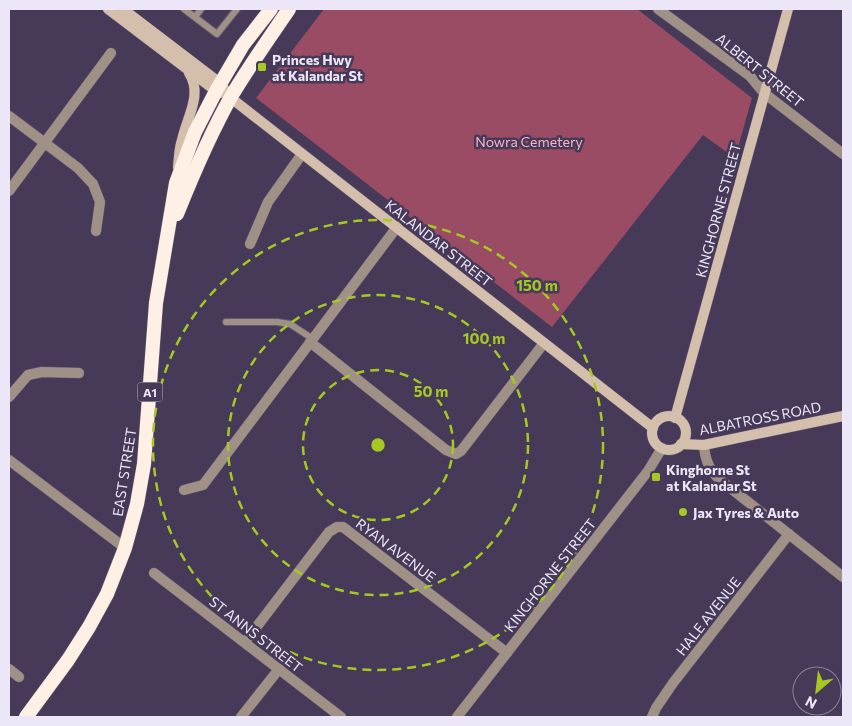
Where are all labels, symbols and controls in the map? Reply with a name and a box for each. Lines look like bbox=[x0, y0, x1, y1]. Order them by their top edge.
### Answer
street label: ALBERT STREET bbox=[713, 29, 807, 111]
place label: Princes Hwy at Kalandar St bbox=[272, 51, 363, 84]
marker: Princes Hwy at Kalandar St bbox=[256, 61, 268, 73]
park label: Nowra Cemetery bbox=[475, 133, 583, 150]
street label: KINGHORNE STREET bbox=[692, 141, 744, 279]
street label: KALANDAR STREET bbox=[382, 196, 496, 290]
text: 150 m bbox=[516, 276, 558, 294]
text: 100 m bbox=[463, 329, 505, 347]
road number: A1 bbox=[138, 382, 162, 402]
text: 50 m bbox=[414, 382, 448, 400]
street label: ALBATROSS ROAD bbox=[698, 398, 822, 438]
street label: EAST STREET bbox=[109, 426, 139, 518]
centre of rings bbox=[369, 436, 387, 454]
place label: Kinghorne St at Kalandar St bbox=[666, 461, 757, 494]
marker: Kinghorne St at Kalandar St bbox=[650, 471, 662, 483]
place label: Jax Tyres & Auto bbox=[693, 504, 799, 521]
marker: Jax Tyres & Auto bbox=[677, 506, 689, 518]
street label: RYAN AVENUE bbox=[353, 514, 439, 586]
street label: KINGHORNE STREET bbox=[501, 515, 599, 635]
street label: HALE AVENUE bbox=[672, 573, 744, 659]
street label: ST ANNS STREET bbox=[206, 592, 306, 676]
north arrow bbox=[792, 666, 842, 716]
text: N bbox=[802, 693, 819, 713]

